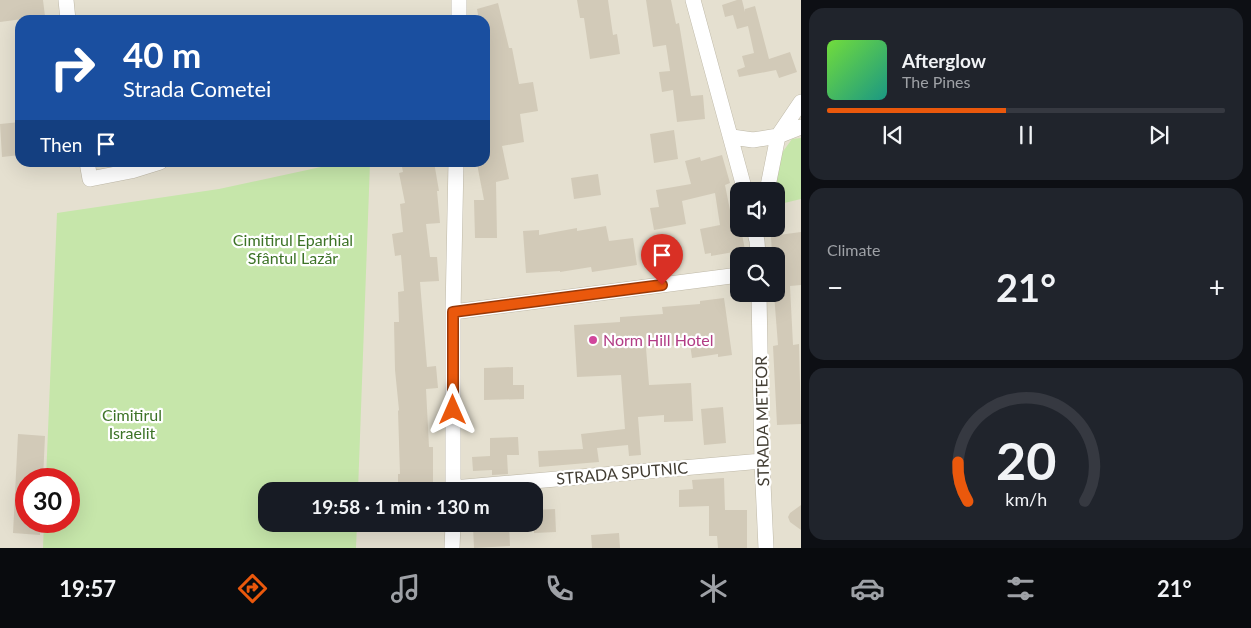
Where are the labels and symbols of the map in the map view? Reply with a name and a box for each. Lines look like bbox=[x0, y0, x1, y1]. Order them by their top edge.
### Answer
park label: Cimitirul Eparhial Sfântul Lazăr bbox=[233, 230, 353, 267]
pin bbox=[641, 234, 683, 285]
place label: Norm Hill Hotel bbox=[603, 330, 714, 349]
marker: Norm Hill Hotel bbox=[587, 334, 599, 346]
street label: STRADA METEOR bbox=[751, 356, 772, 486]
position arrow bbox=[426, 383, 478, 435]
park label: Cimitirul Israelit bbox=[102, 405, 162, 442]
street label: STRADA SPUTNIC bbox=[555, 457, 689, 488]
speed limit sign: 30 bbox=[15, 468, 80, 533]

